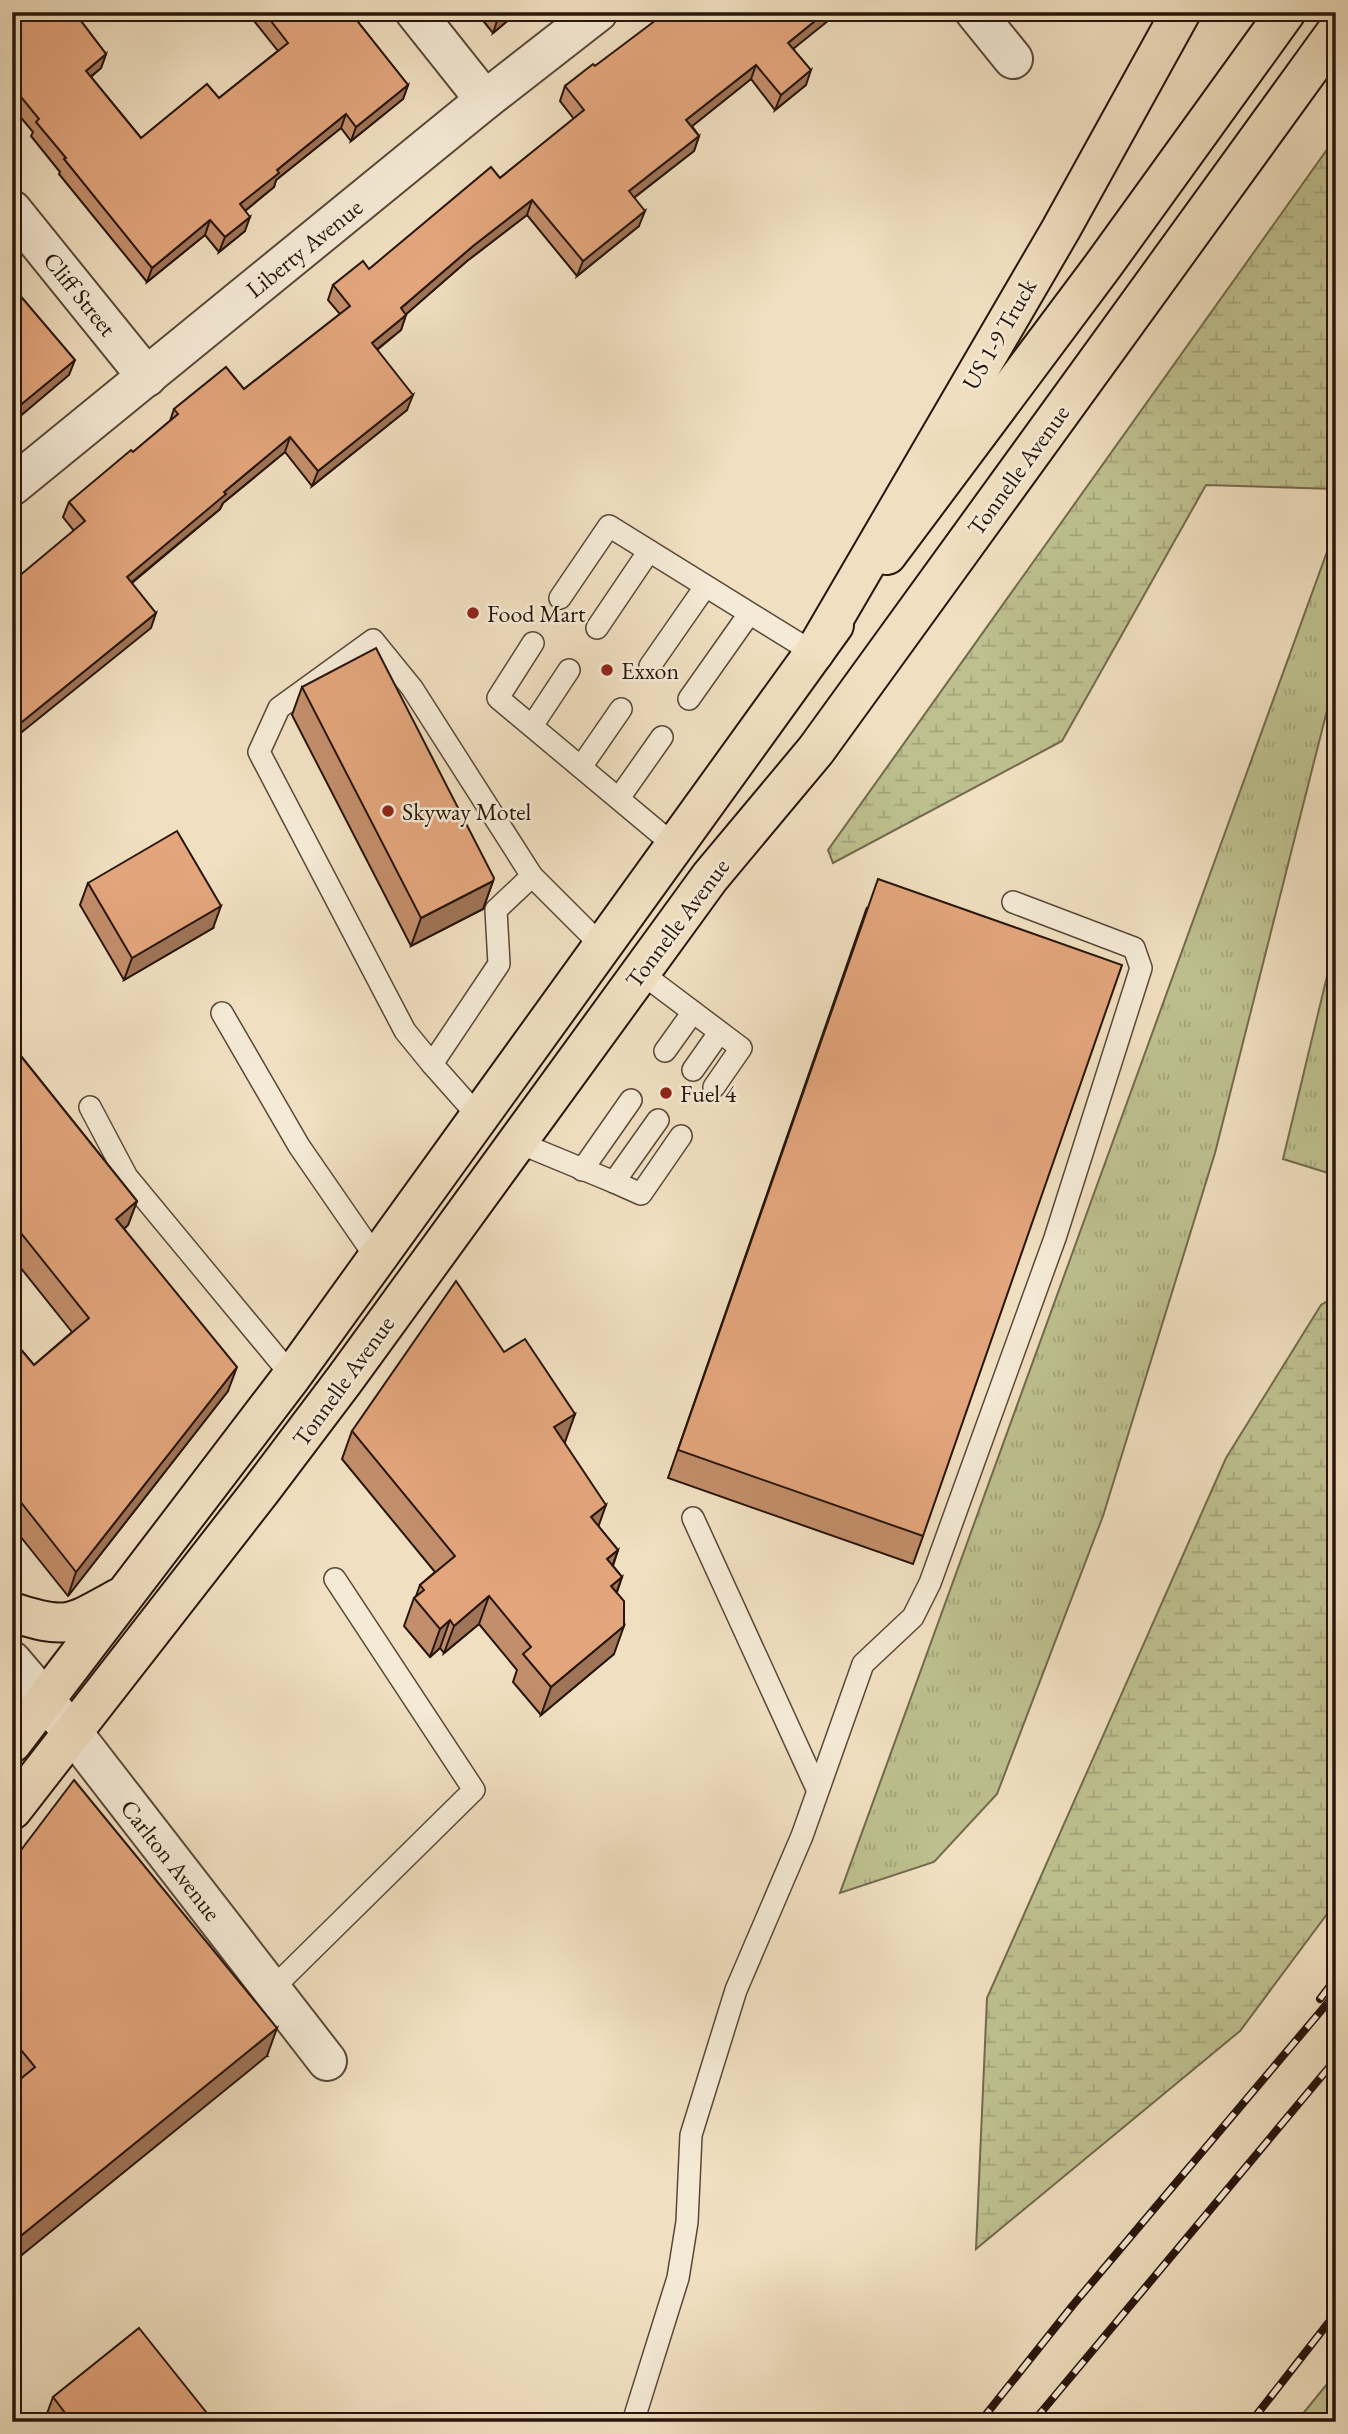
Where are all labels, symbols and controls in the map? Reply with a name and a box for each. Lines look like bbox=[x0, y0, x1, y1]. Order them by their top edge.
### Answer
street label: Liberty Avenue bbox=[239, 191, 369, 305]
street label: Cliff Street bbox=[36, 245, 124, 343]
street label: US 1-9 Truck bbox=[955, 272, 1044, 395]
street label: Tonnelle Avenue bbox=[960, 398, 1076, 542]
place label: Food Mart bbox=[487, 598, 586, 629]
marker: Food Mart bbox=[465, 605, 481, 621]
place label: Exxon bbox=[621, 655, 679, 686]
marker: Exxon bbox=[599, 662, 615, 678]
place label: Skyway Motel bbox=[402, 796, 532, 827]
marker: Skyway Motel bbox=[380, 803, 396, 819]
street label: Tonnelle Avenue bbox=[618, 852, 736, 994]
place label: Fuel 4 bbox=[680, 1078, 737, 1109]
marker: Fuel 4 bbox=[658, 1085, 674, 1101]
street label: Tonnelle Avenue bbox=[285, 1309, 401, 1453]
street label: Carlton Avenue bbox=[114, 1793, 228, 1927]

